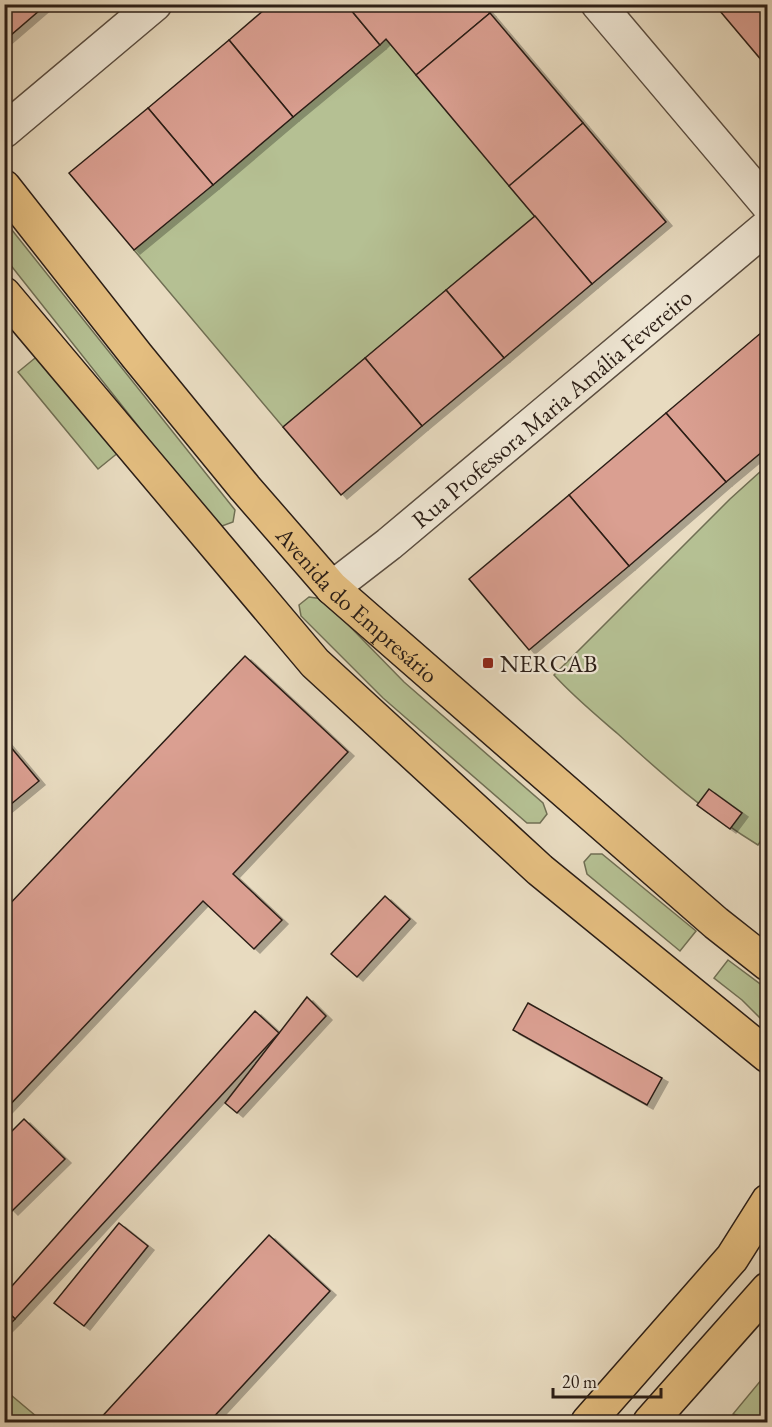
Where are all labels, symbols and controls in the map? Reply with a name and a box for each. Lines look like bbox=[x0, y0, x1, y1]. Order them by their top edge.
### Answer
street label: Rua Professora Maria Amália Fevereiro bbox=[405, 281, 698, 534]
street label: Avenida do Empresário bbox=[269, 519, 445, 690]
place label: NERCAB bbox=[500, 648, 597, 679]
marker: NERCAB bbox=[481, 656, 495, 670]
scale bar bbox=[553, 1361, 661, 1399]
text: 20 m bbox=[562, 1370, 597, 1393]

